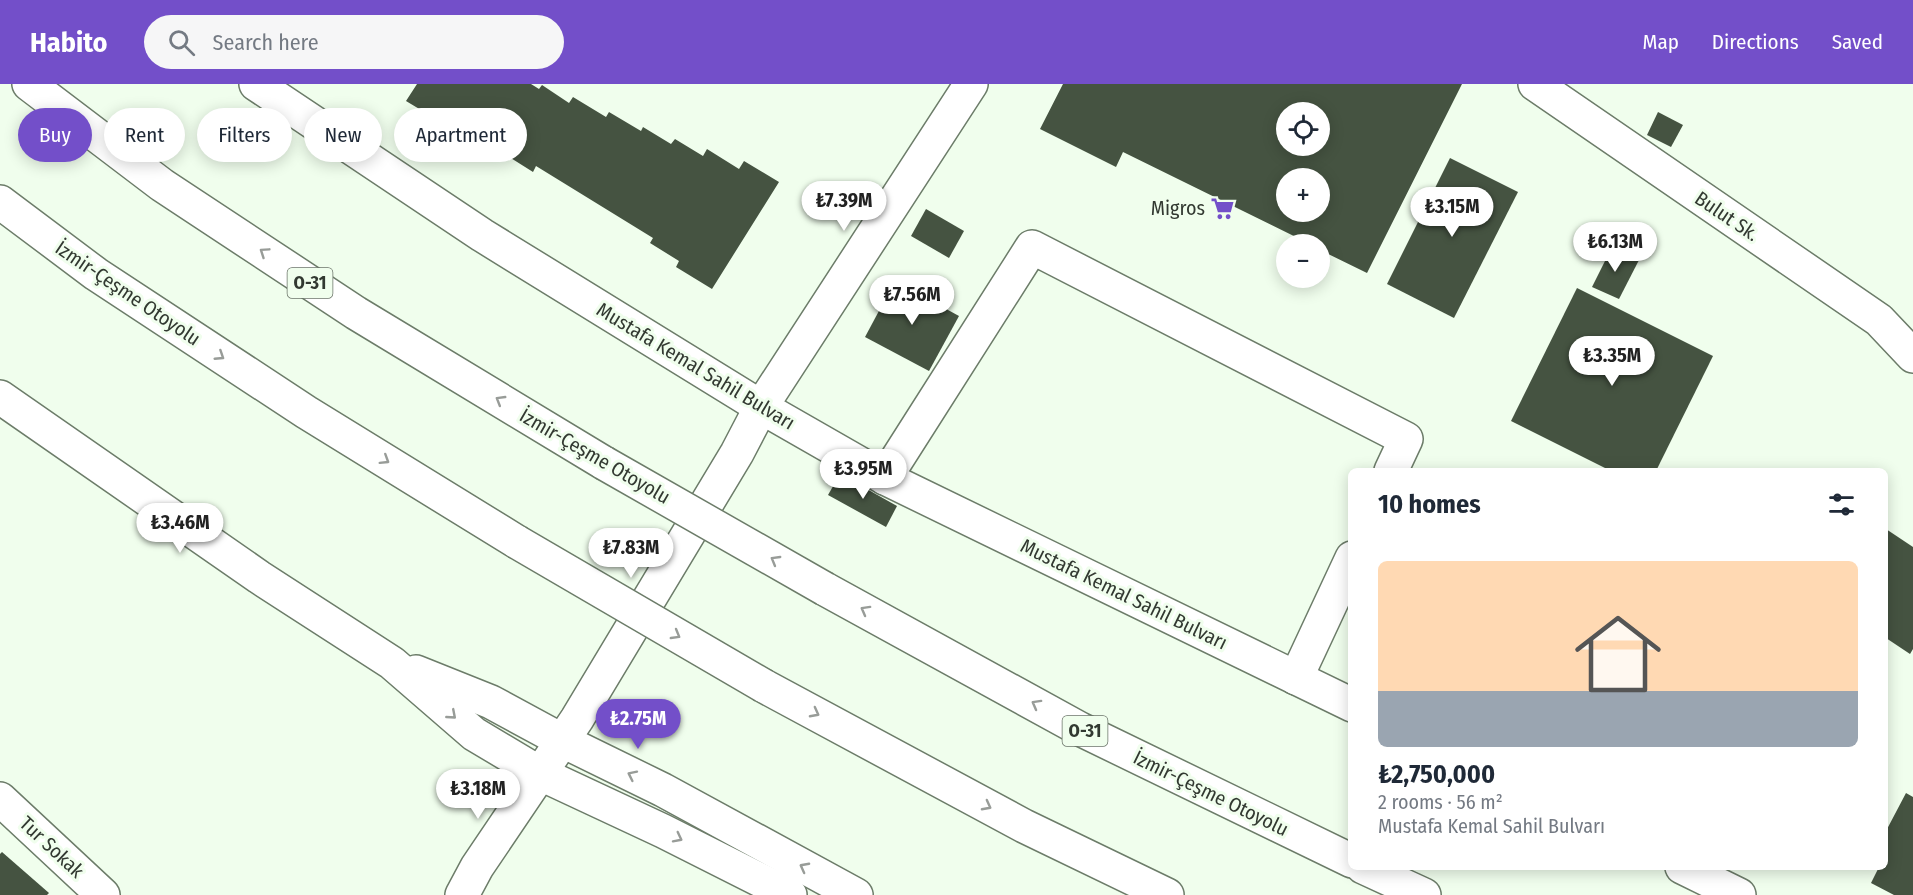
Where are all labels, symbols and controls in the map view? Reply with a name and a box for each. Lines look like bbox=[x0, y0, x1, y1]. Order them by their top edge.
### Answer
search box bbox=[144, 15, 564, 69]
text: Habito bbox=[30, 26, 108, 59]
icon: search bbox=[165, 26, 198, 59]
text: Search here bbox=[213, 29, 319, 56]
text: Map bbox=[1642, 29, 1679, 55]
text: Directions bbox=[1712, 29, 1799, 55]
text: Saved bbox=[1832, 29, 1883, 55]
map controls bbox=[1276, 102, 1330, 288]
button: locate bbox=[1276, 102, 1330, 156]
chip: Buy bbox=[18, 108, 92, 162]
chip: Rent bbox=[104, 108, 185, 162]
chip: Filters bbox=[197, 108, 292, 162]
chip: New bbox=[304, 108, 382, 162]
chip: Apartment bbox=[394, 108, 527, 162]
button: + bbox=[1276, 168, 1330, 222]
pin: ₺7.39M bbox=[795, 181, 893, 232]
street label: Bulut Sk. bbox=[1690, 186, 1764, 246]
pin: ₺3.15M bbox=[1403, 187, 1501, 238]
text: ₺7.39M bbox=[816, 188, 872, 212]
text: ₺3.15M bbox=[1424, 194, 1480, 218]
supermarket icon: Migros bbox=[1210, 195, 1236, 221]
place label: Migros bbox=[1151, 196, 1205, 220]
pin: ₺6.13M bbox=[1566, 222, 1664, 273]
text: ₺6.13M bbox=[1587, 229, 1643, 253]
button: − bbox=[1276, 234, 1330, 288]
street label: İzmir-Çeşme Otoyolu bbox=[50, 236, 205, 351]
one-way arrow bbox=[260, 248, 271, 259]
road number: O-31 bbox=[288, 268, 332, 298]
pin: ₺7.56M bbox=[863, 275, 961, 326]
text: ₺7.56M bbox=[883, 282, 941, 306]
street label: Mustafa Kemal Sahil Bulvarı bbox=[593, 297, 799, 435]
pin: ₺3.35M bbox=[1563, 336, 1661, 387]
text: ₺3.35M bbox=[1583, 343, 1641, 367]
one-way arrow bbox=[213, 349, 224, 360]
one-way arrow bbox=[496, 396, 506, 408]
street label: İzmir-Çeşme Otoyolu bbox=[515, 403, 675, 510]
pin: ₺3.95M bbox=[814, 449, 912, 500]
one-way arrow bbox=[379, 453, 389, 465]
text: ₺3.95M bbox=[834, 456, 892, 480]
icon: filters bbox=[1825, 488, 1858, 521]
text: 10 homes bbox=[1378, 489, 1481, 520]
pin: ₺3.46M bbox=[131, 503, 229, 554]
text: ₺3.46M bbox=[150, 510, 210, 534]
pin: ₺7.83M bbox=[582, 528, 680, 579]
street label: Mustafa Kemal Sahil Bulvarı bbox=[1017, 533, 1231, 655]
text: ₺7.83M bbox=[602, 535, 660, 559]
one-way arrow bbox=[770, 556, 781, 567]
icon: home bbox=[1564, 600, 1672, 708]
one-way arrow bbox=[861, 606, 871, 617]
one-way arrow bbox=[670, 627, 680, 639]
pin: ₺2.75M bbox=[589, 699, 687, 750]
one-way arrow bbox=[1032, 700, 1042, 711]
text: ₺2.75M bbox=[610, 706, 666, 730]
one-way arrow bbox=[809, 706, 819, 717]
one-way arrow bbox=[445, 708, 456, 719]
road number: O-31 bbox=[1062, 716, 1108, 746]
street label: İzmir-Çeşme Otoyolu bbox=[1129, 745, 1293, 842]
text: ₺2,750,000 bbox=[1378, 759, 1495, 790]
pin: ₺3.18M bbox=[429, 769, 527, 820]
one-way arrow bbox=[628, 771, 639, 783]
text: ₺3.18M bbox=[450, 776, 506, 800]
text: 2 rooms · 56 m² bbox=[1378, 790, 1503, 814]
one-way arrow bbox=[981, 799, 991, 810]
street label: Tur Sokak bbox=[15, 811, 90, 883]
text: Mustafa Kemal Sahil Bulvarı bbox=[1378, 814, 1605, 838]
one-way arrow bbox=[671, 831, 682, 843]
one-way arrow bbox=[800, 863, 811, 874]

